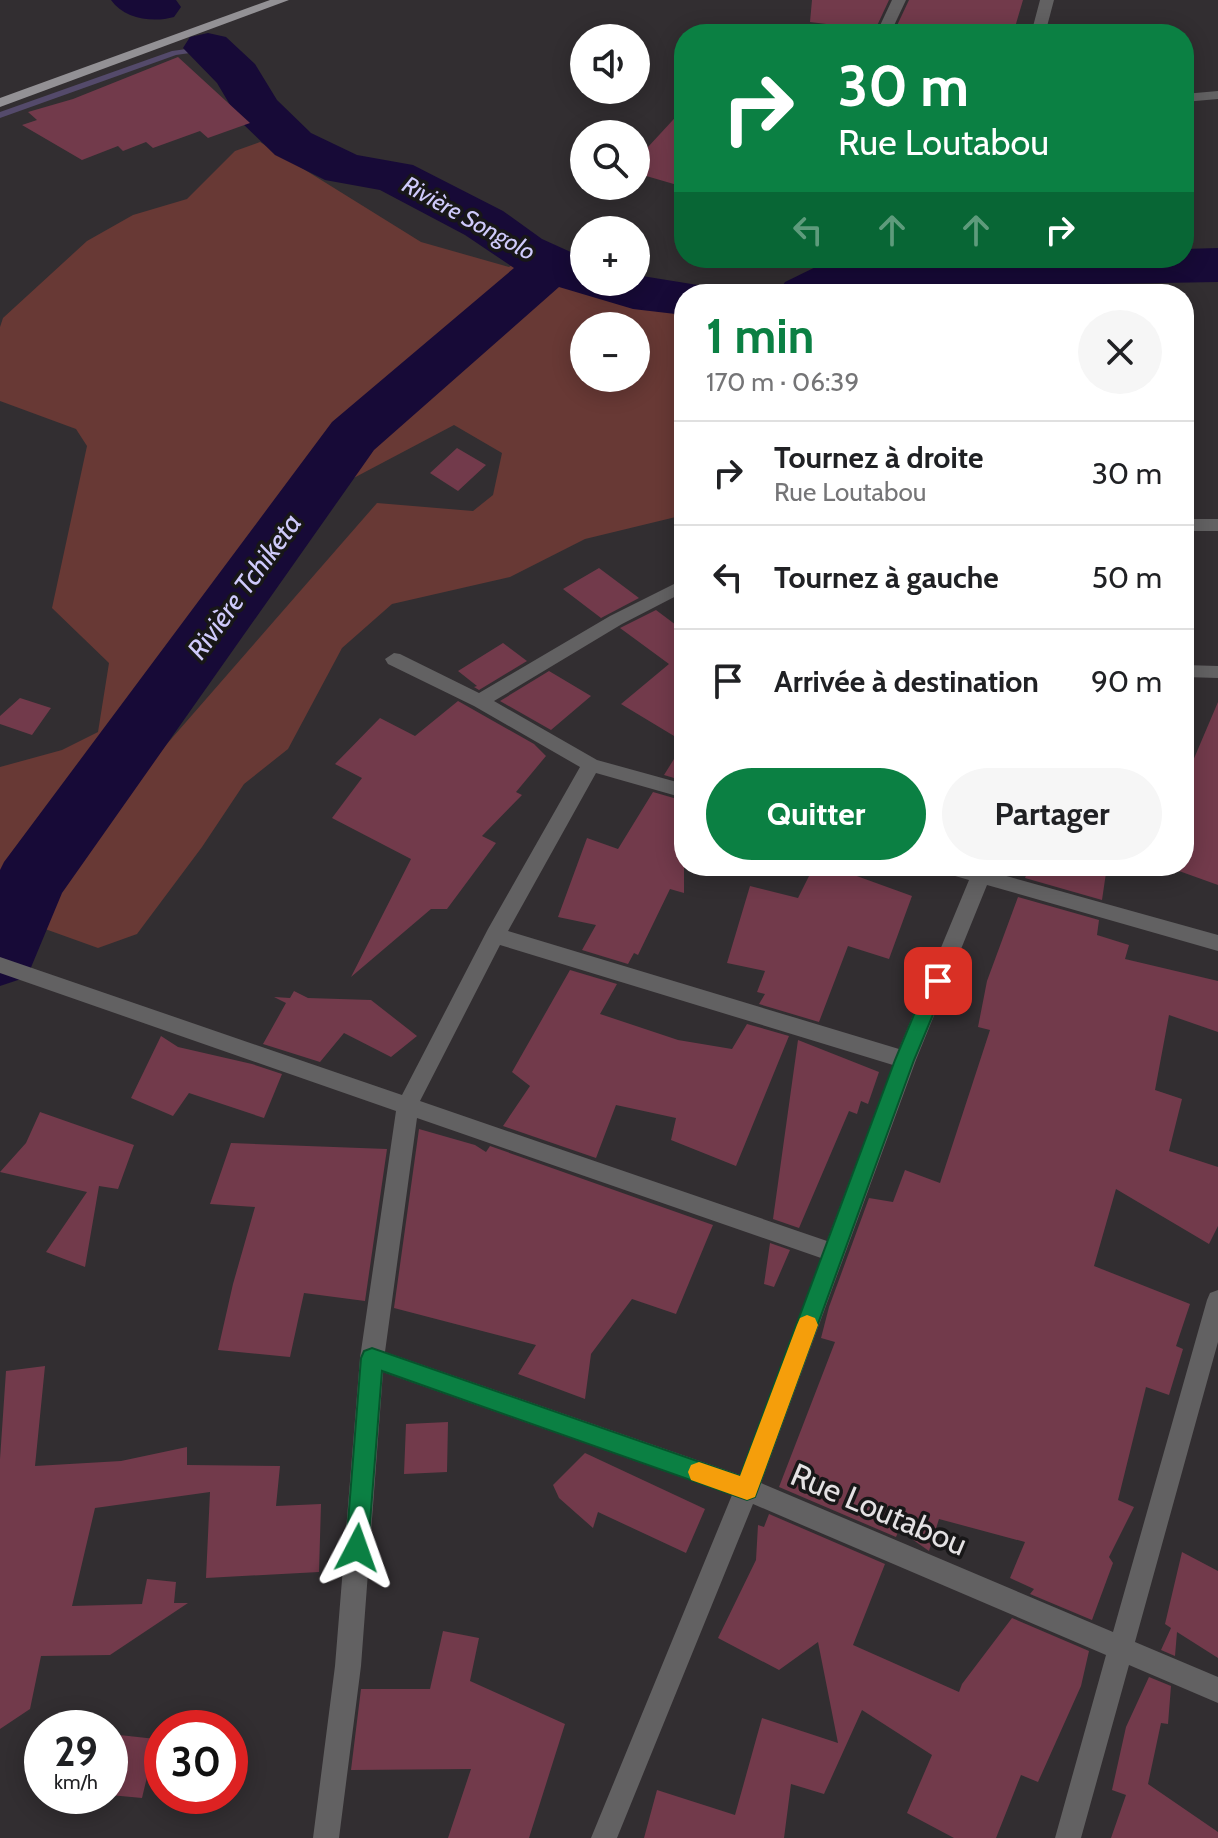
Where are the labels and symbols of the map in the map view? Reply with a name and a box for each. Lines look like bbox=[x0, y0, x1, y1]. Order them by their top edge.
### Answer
water label: Rivière Songolo bbox=[398, 170, 540, 266]
water label: Rivière Tchiketa bbox=[180, 506, 308, 666]
pin bbox=[904, 947, 972, 1015]
street label: Rue Loutabou bbox=[785, 1454, 973, 1564]
position arrow bbox=[315, 1506, 399, 1590]
speed limit sign: 30 bbox=[144, 1710, 248, 1814]

